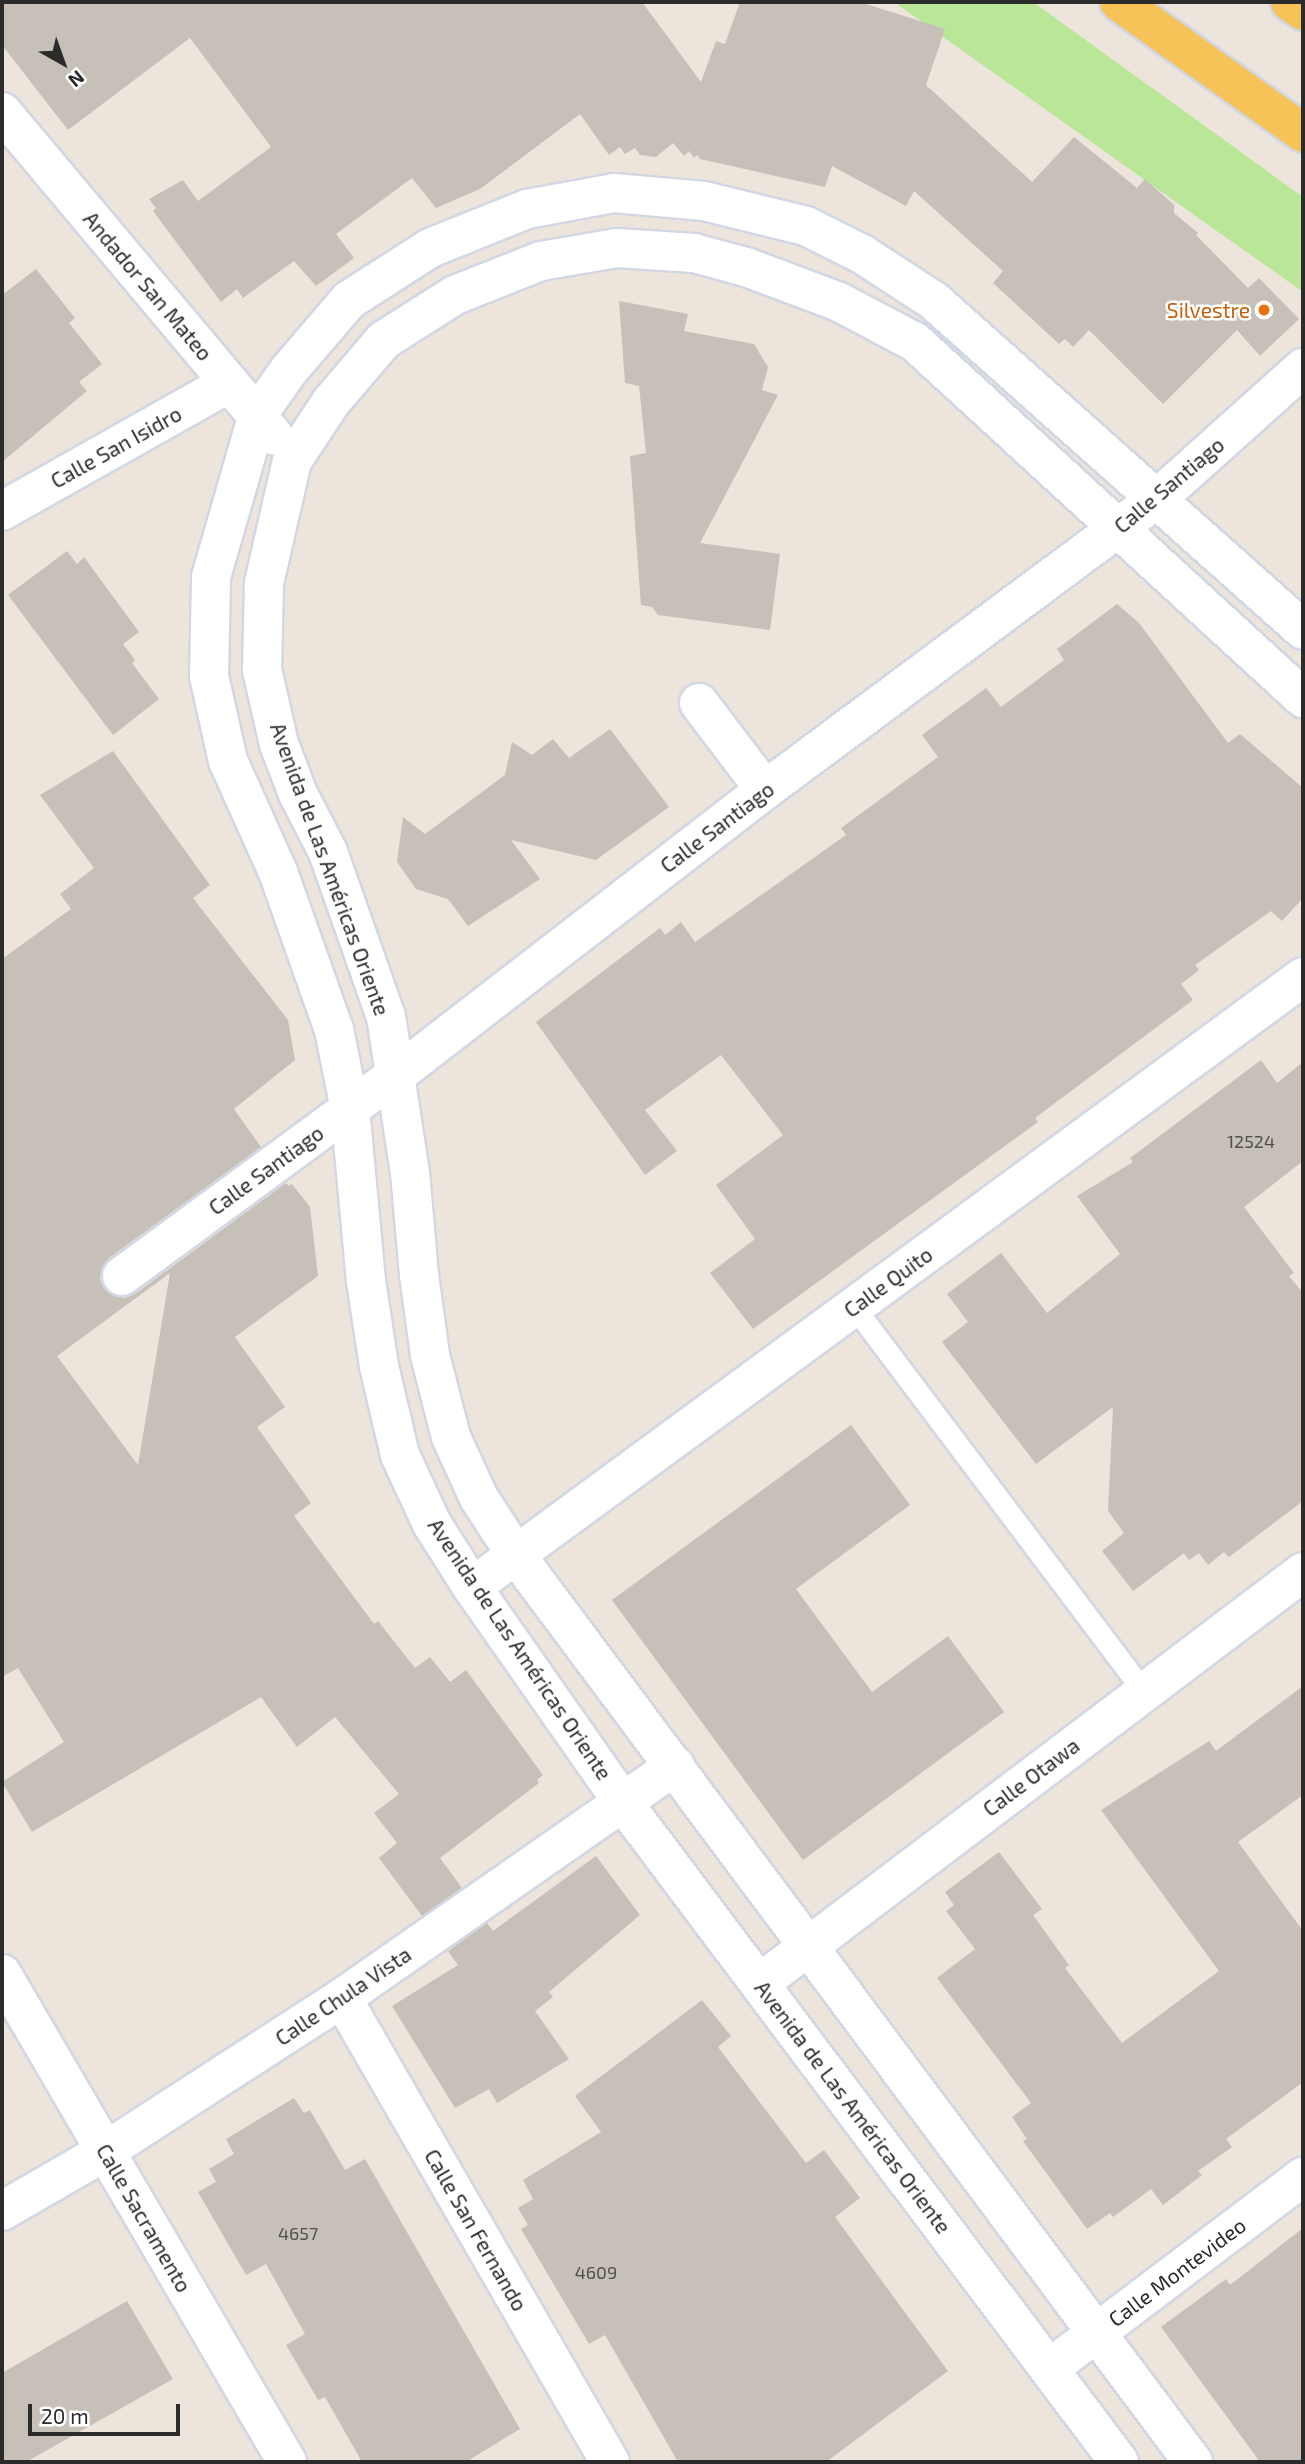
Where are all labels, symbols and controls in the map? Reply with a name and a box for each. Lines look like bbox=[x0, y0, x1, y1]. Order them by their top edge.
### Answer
north arrow bbox=[28, 28, 98, 98]
text: N bbox=[64, 66, 89, 93]
street label: Andador San Mateo bbox=[78, 206, 218, 366]
place label: Silvestre bbox=[1167, 297, 1250, 323]
marker: Silvestre bbox=[1256, 302, 1272, 318]
street label: Calle San Isidro bbox=[46, 401, 186, 493]
street label: Calle Santiago bbox=[1109, 432, 1229, 538]
street label: Avenida de Las Américas Oriente bbox=[265, 719, 395, 1019]
street label: Calle Santiago bbox=[655, 776, 779, 878]
street label: Calle Santiago bbox=[204, 1120, 328, 1220]
house number: 12524 bbox=[1227, 1130, 1275, 1152]
street label: Calle Quito bbox=[839, 1242, 937, 1322]
street label: Avenida de Las Américas Oriente bbox=[423, 1513, 617, 1785]
street label: Calle Otawa bbox=[978, 1733, 1084, 1821]
street label: Calle Chula Vista bbox=[270, 1941, 416, 2051]
street label: Avenida de Las Américas Oriente bbox=[750, 1976, 956, 2238]
street label: Calle Sacramento bbox=[91, 2139, 197, 2297]
street label: Calle San Fernando bbox=[419, 2145, 533, 2315]
street label: Calle Montevideo bbox=[1103, 2212, 1251, 2332]
house number: 4657 bbox=[278, 2222, 318, 2244]
house number: 4609 bbox=[575, 2261, 617, 2283]
scale bar bbox=[32, 2390, 184, 2434]
text: 20 m bbox=[41, 2403, 89, 2428]

